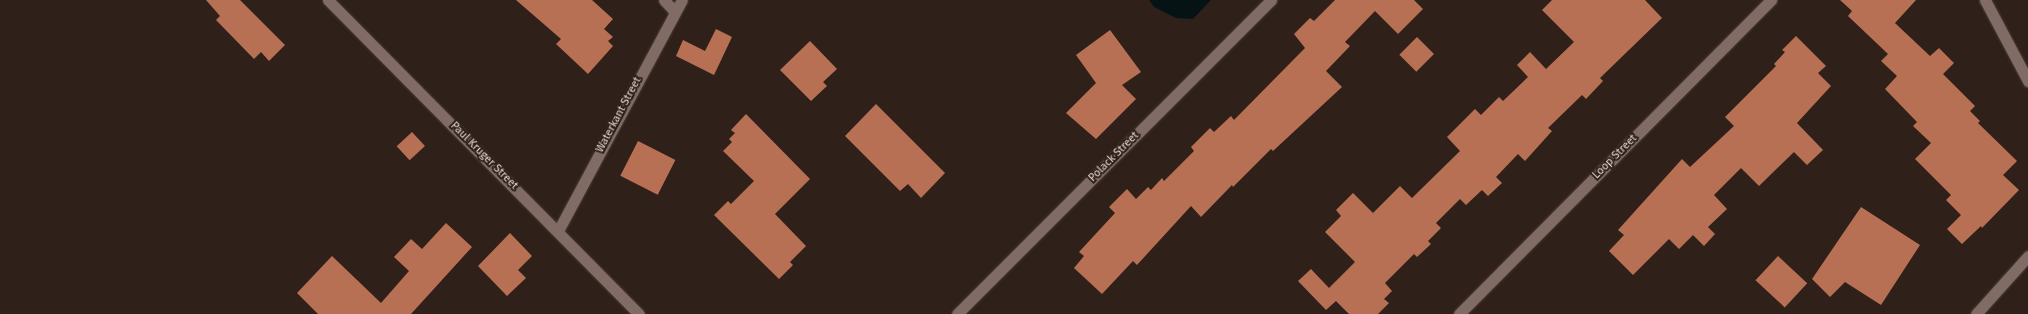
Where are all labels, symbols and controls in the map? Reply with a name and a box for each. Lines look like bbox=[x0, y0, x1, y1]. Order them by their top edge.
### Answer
street label: Waterkant Street bbox=[594, 75, 644, 155]
street label: Paul Kruger Street bbox=[448, 120, 520, 192]
street label: Polack Street bbox=[1086, 129, 1142, 185]
street label: Loop Street bbox=[1590, 132, 1640, 182]

